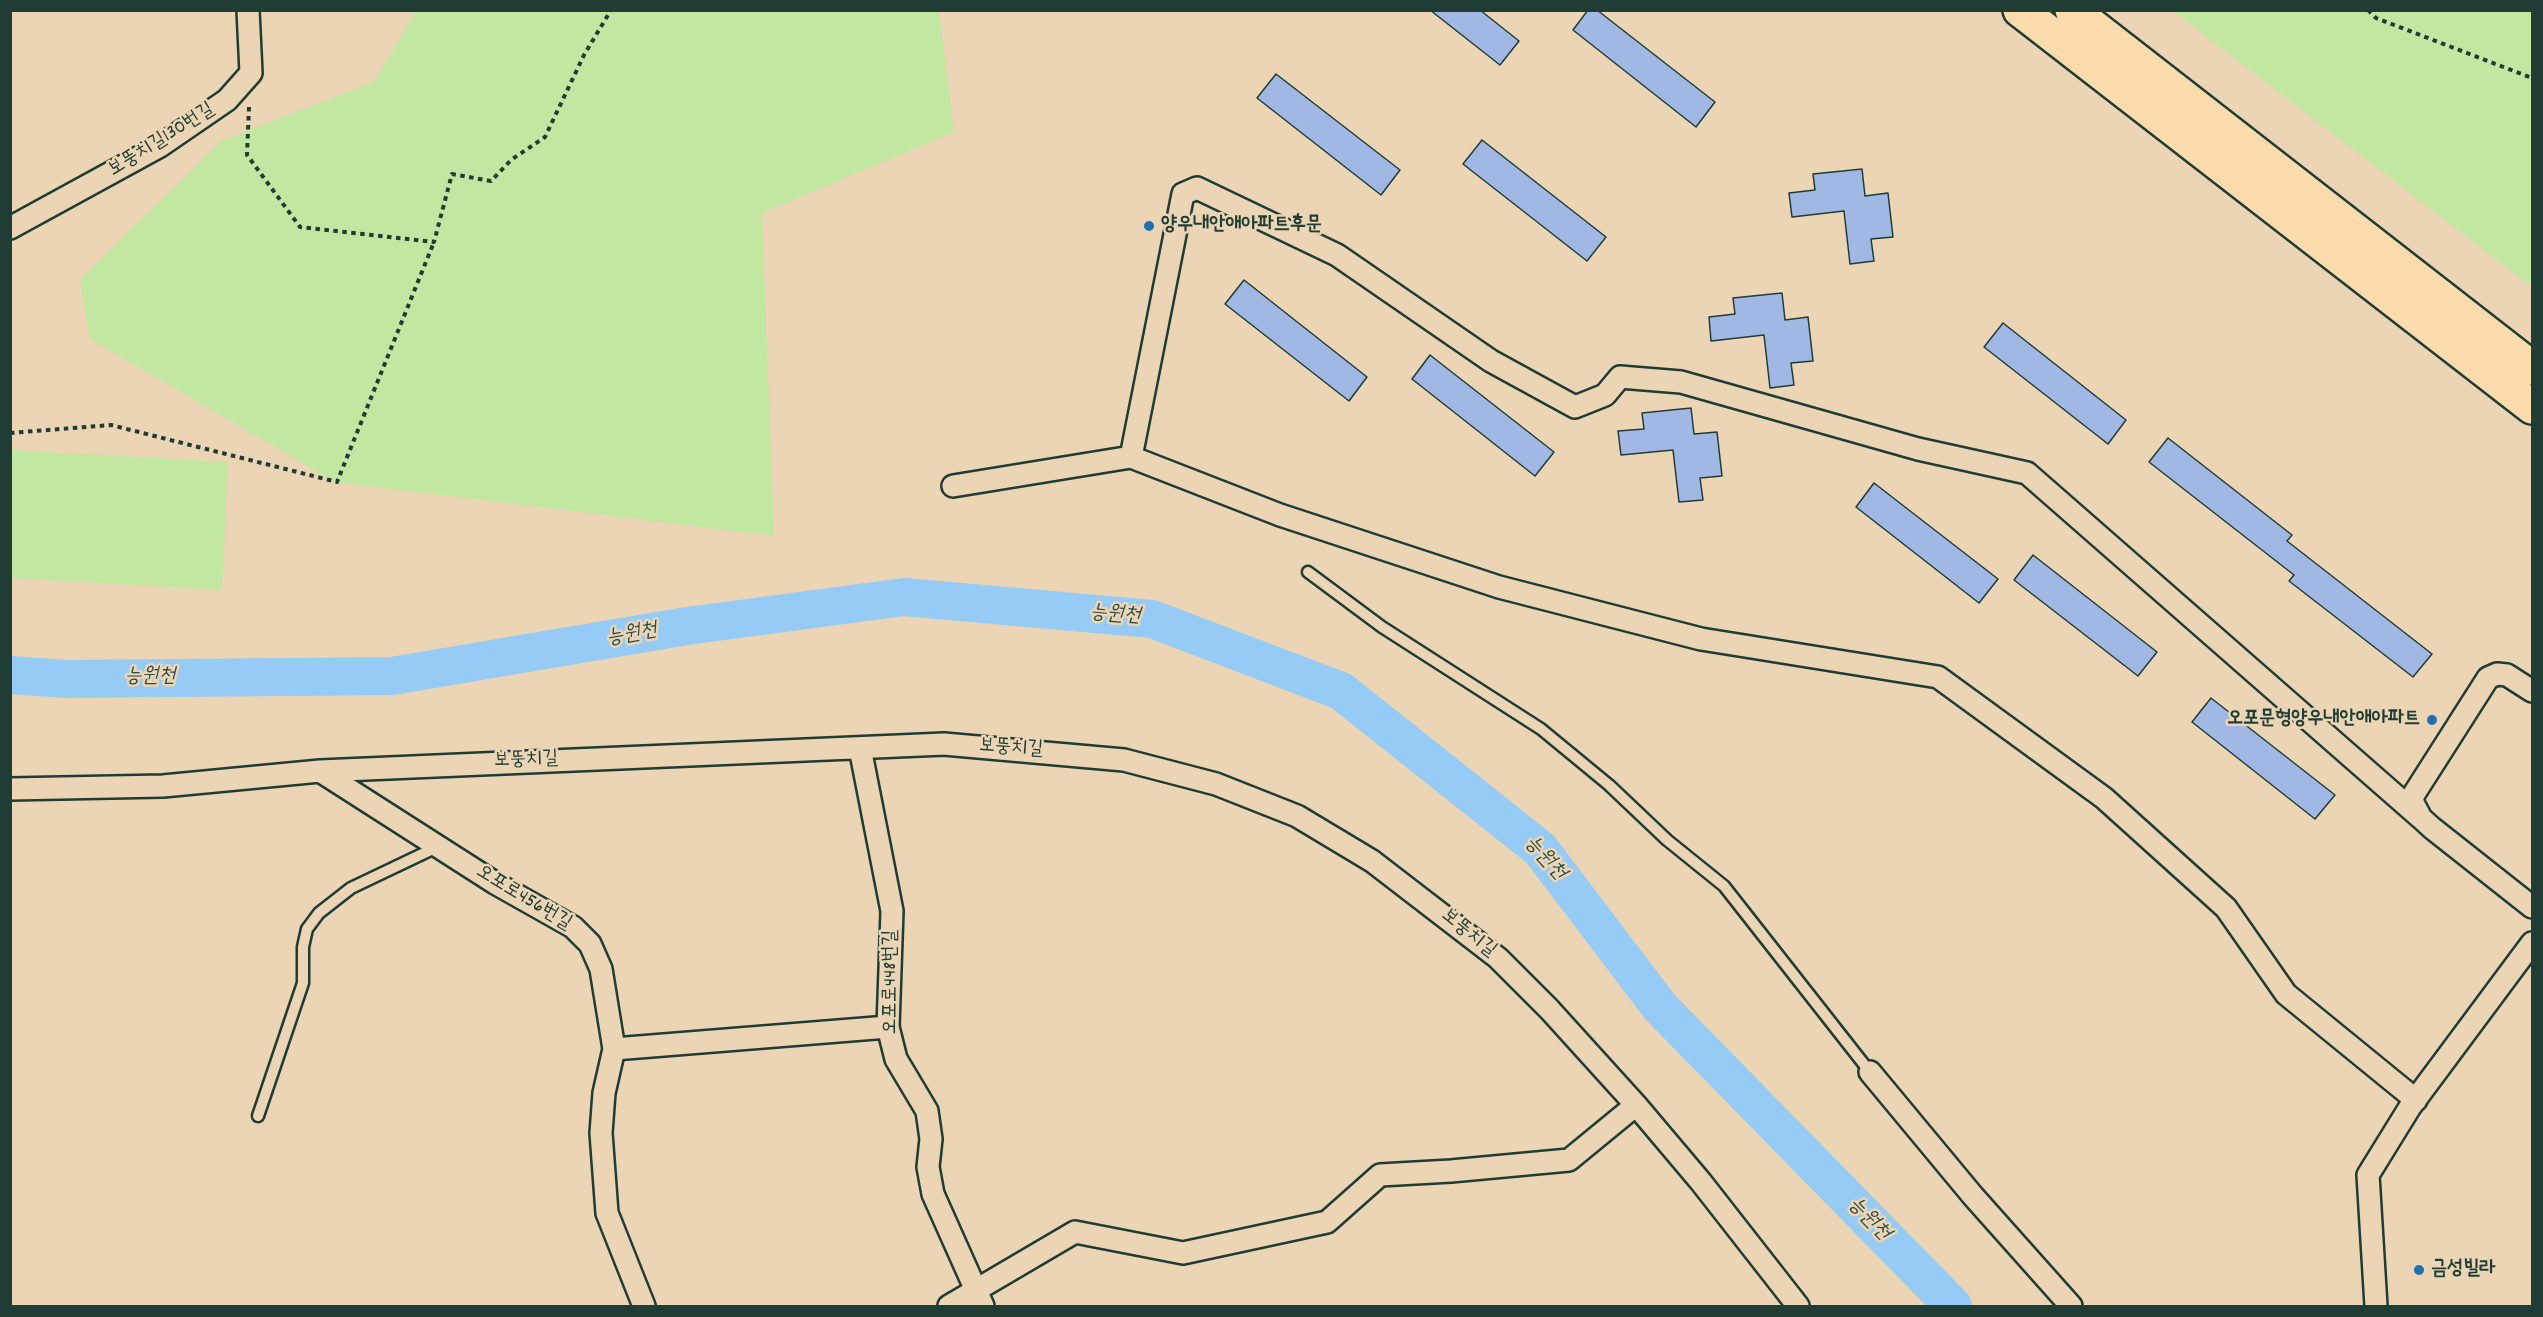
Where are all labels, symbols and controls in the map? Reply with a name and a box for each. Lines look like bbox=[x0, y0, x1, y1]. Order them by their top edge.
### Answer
street label: 보뚱치길130번길 bbox=[104, 99, 220, 183]
place label: 양우내안애아파트후문 bbox=[1161, 214, 1322, 238]
marker: 양우내안애아파트후문 bbox=[1142, 219, 1156, 233]
water label: 능원천 bbox=[1089, 601, 1141, 631]
water label: 능원천 bbox=[605, 619, 659, 653]
water label: 능원천 bbox=[125, 665, 175, 691]
place label: 오포문형양우내안애아파트 bbox=[2227, 708, 2420, 732]
marker: 오포문형양우내안애아파트 bbox=[2425, 713, 2439, 727]
street label: 보뚱치길 bbox=[978, 735, 1044, 763]
street label: 보뚱치길 bbox=[493, 748, 559, 774]
water label: 능원천 bbox=[1518, 832, 1570, 886]
street label: 오포로456번길 bbox=[471, 861, 575, 937]
street label: 보뚱치길 bbox=[1435, 904, 1501, 964]
street label: 오포로448번길 bbox=[880, 929, 904, 1035]
water label: 능원천 bbox=[1841, 1193, 1895, 1247]
place label: 금성빌라 bbox=[2431, 1258, 2495, 1282]
marker: 금성빌라 bbox=[2412, 1263, 2426, 1277]

